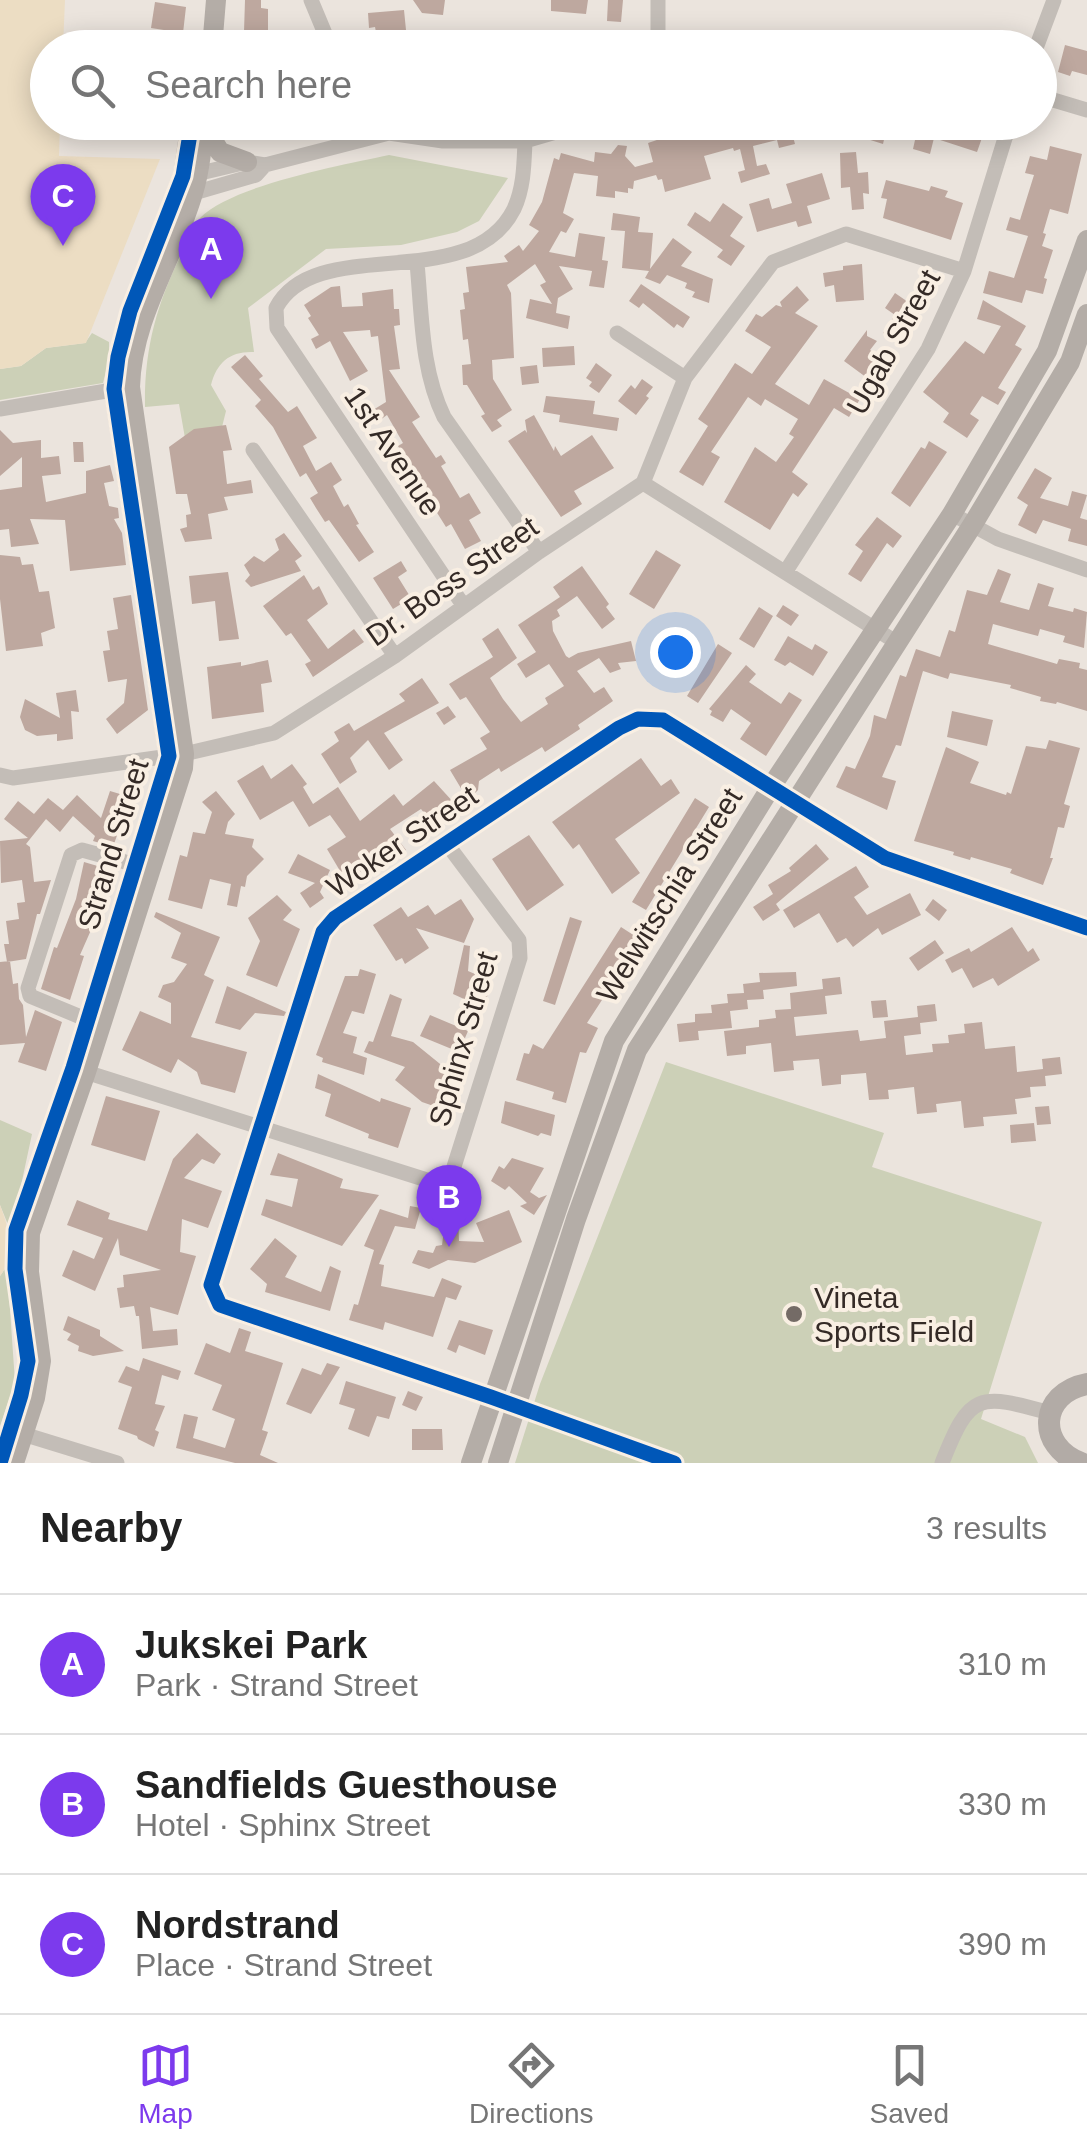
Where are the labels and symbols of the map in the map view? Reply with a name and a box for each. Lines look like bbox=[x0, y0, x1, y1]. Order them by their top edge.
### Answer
pin: C bbox=[30, 164, 96, 246]
pin: A bbox=[178, 216, 244, 299]
street label: Ugab Street bbox=[840, 263, 947, 420]
street label: 1st Avenue bbox=[338, 380, 448, 522]
street label: Dr. Boss Street bbox=[360, 509, 545, 652]
your location bbox=[650, 627, 701, 678]
street label: Strand Street bbox=[71, 754, 155, 933]
street label: Woker Street bbox=[320, 778, 484, 903]
street label: Welwitschia Street bbox=[590, 781, 749, 1008]
street label: Sphinx Street bbox=[422, 947, 504, 1130]
pin: B bbox=[416, 1164, 482, 1247]
place label: Vineta Sports Field bbox=[814, 1281, 974, 1348]
marker: Vineta Sports Field bbox=[783, 1303, 805, 1325]

